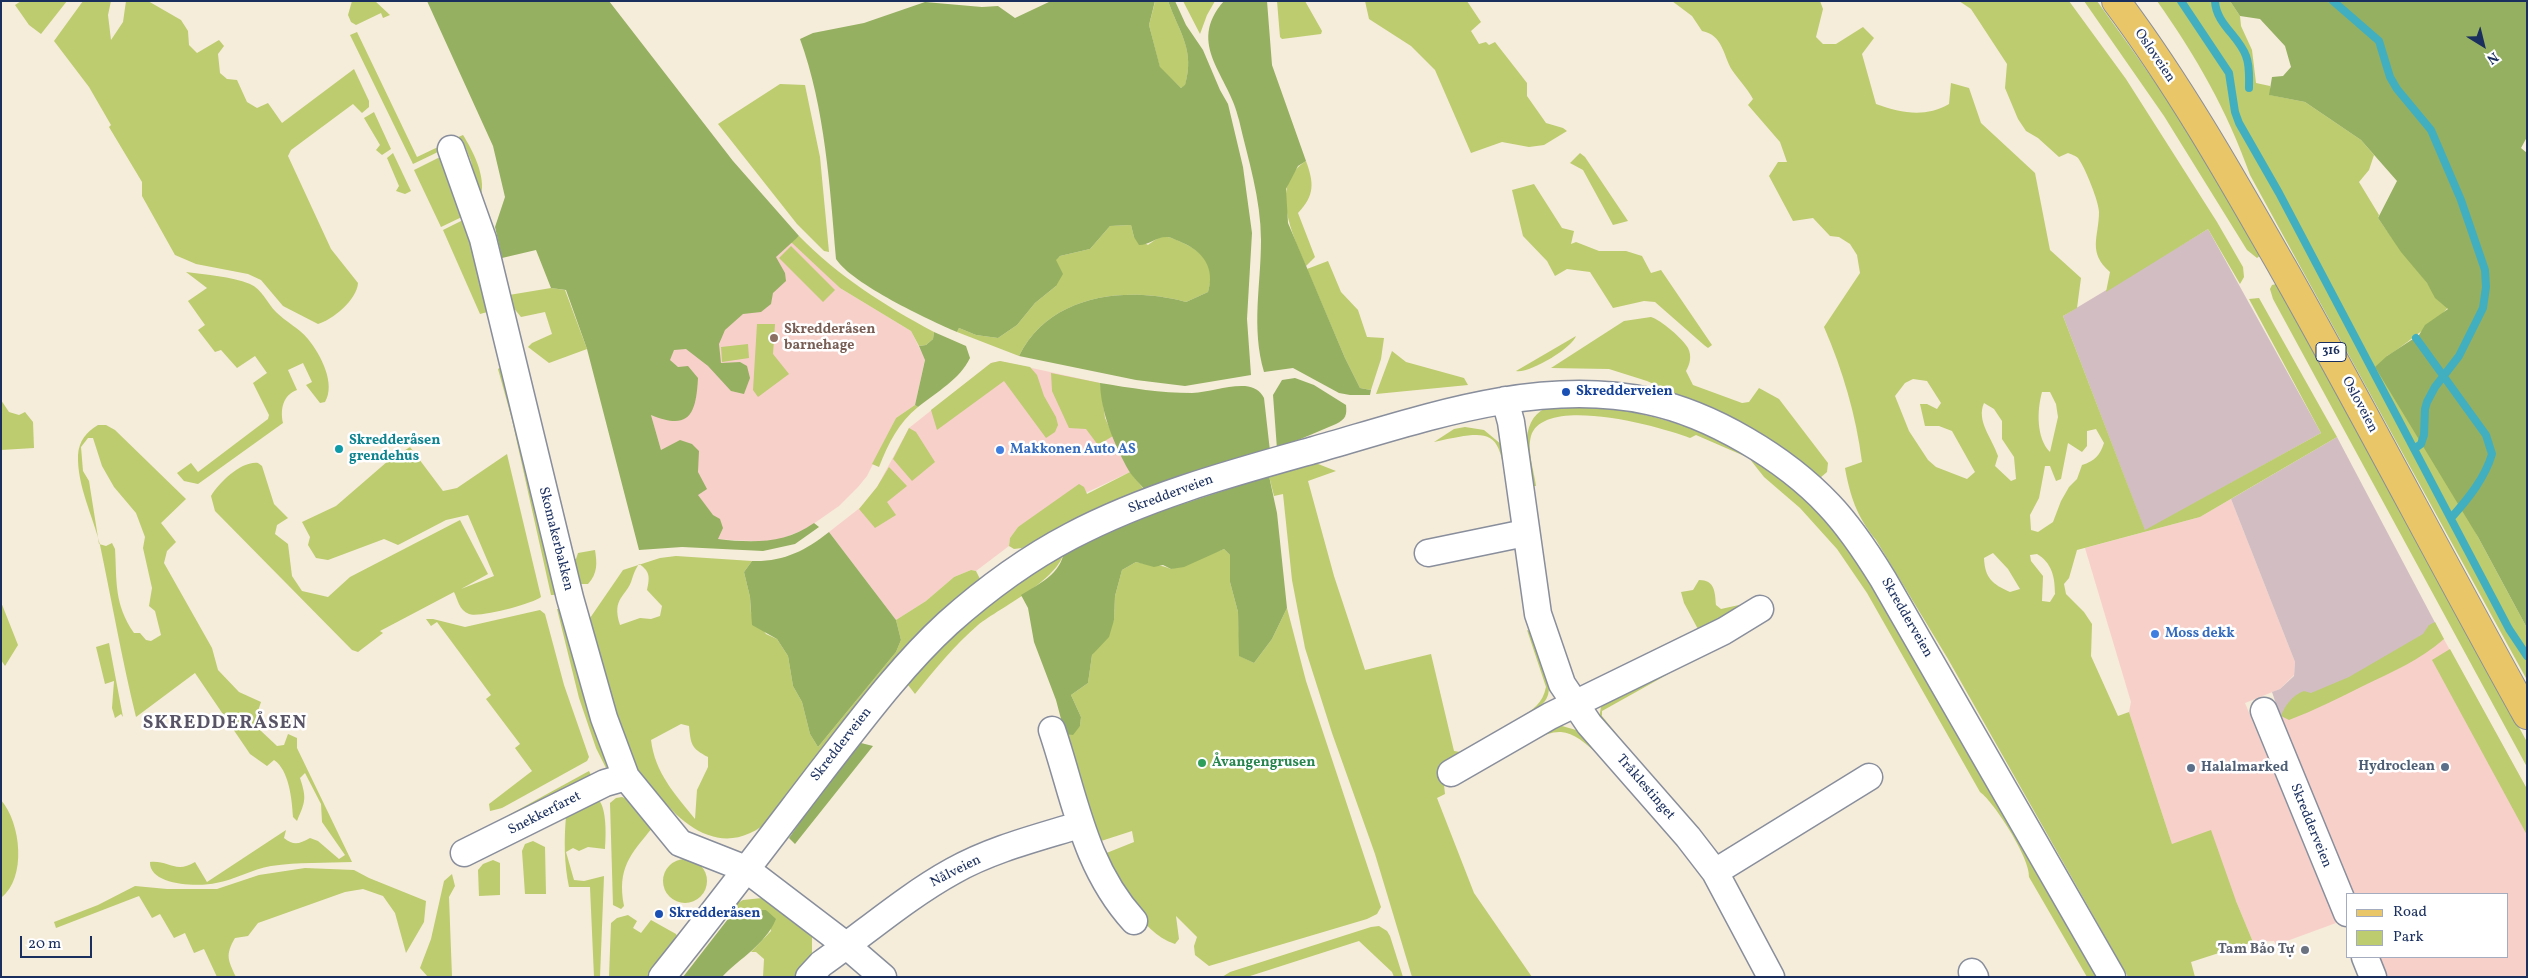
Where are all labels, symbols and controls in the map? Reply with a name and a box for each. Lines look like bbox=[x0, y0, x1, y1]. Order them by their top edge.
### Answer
north arrow bbox=[2458, 20, 2508, 70]
street label: Osloveien bbox=[2130, 26, 2178, 86]
text: N bbox=[2482, 47, 2502, 68]
place label: Skredderåsen barnehage bbox=[784, 322, 875, 354]
marker: Skredderåsen barnehage bbox=[768, 332, 780, 344]
road number: 316 bbox=[2316, 342, 2346, 362]
street label: Osloveien bbox=[2337, 374, 2381, 436]
place label: Skredderveien bbox=[1576, 384, 1673, 400]
marker: Skredderveien bbox=[1560, 386, 1572, 398]
place label: Skredderåsen grendehus bbox=[349, 433, 440, 466]
place label: Makkonen Auto AS bbox=[1010, 442, 1136, 458]
marker: Skredderåsen grendehus bbox=[333, 443, 345, 455]
marker: Makkonen Auto AS bbox=[994, 444, 1006, 456]
street label: Skredderveien bbox=[1126, 472, 1216, 518]
street label: Skomakerbakken bbox=[534, 485, 576, 593]
street label: Skredderveien bbox=[1876, 575, 1936, 661]
place label: Moss dekk bbox=[2165, 626, 2235, 642]
marker: Moss dekk bbox=[2149, 628, 2161, 640]
street label: Skredderveien bbox=[808, 705, 876, 785]
district label: SKREDDERÅSEN bbox=[141, 714, 309, 736]
street label: Tråklestinget bbox=[1612, 752, 1678, 824]
place label: Åvangengrusen bbox=[1212, 755, 1315, 771]
marker: Åvangengrusen bbox=[1196, 757, 1208, 769]
place label: Hydroclean bbox=[2358, 759, 2435, 775]
place label: Halalmarked bbox=[2201, 760, 2288, 776]
marker: Hydroclean bbox=[2439, 761, 2451, 773]
marker: Halalmarked bbox=[2185, 762, 2197, 774]
street label: Skredderveien bbox=[2285, 781, 2335, 871]
street label: Snekkerfaret bbox=[506, 788, 584, 840]
street label: Nålveien bbox=[928, 852, 984, 892]
legend bbox=[2346, 893, 2508, 958]
text: Road bbox=[2393, 902, 2427, 923]
place label: Skredderåsen bbox=[669, 906, 760, 922]
marker: Skredderåsen bbox=[653, 908, 665, 920]
scale bar bbox=[22, 926, 95, 958]
text: Park bbox=[2393, 927, 2424, 948]
text: 20 m bbox=[28, 934, 61, 955]
place label: Tam Bảo Tự bbox=[2218, 942, 2295, 958]
marker: Tam Bảo Tự bbox=[2299, 944, 2311, 956]

